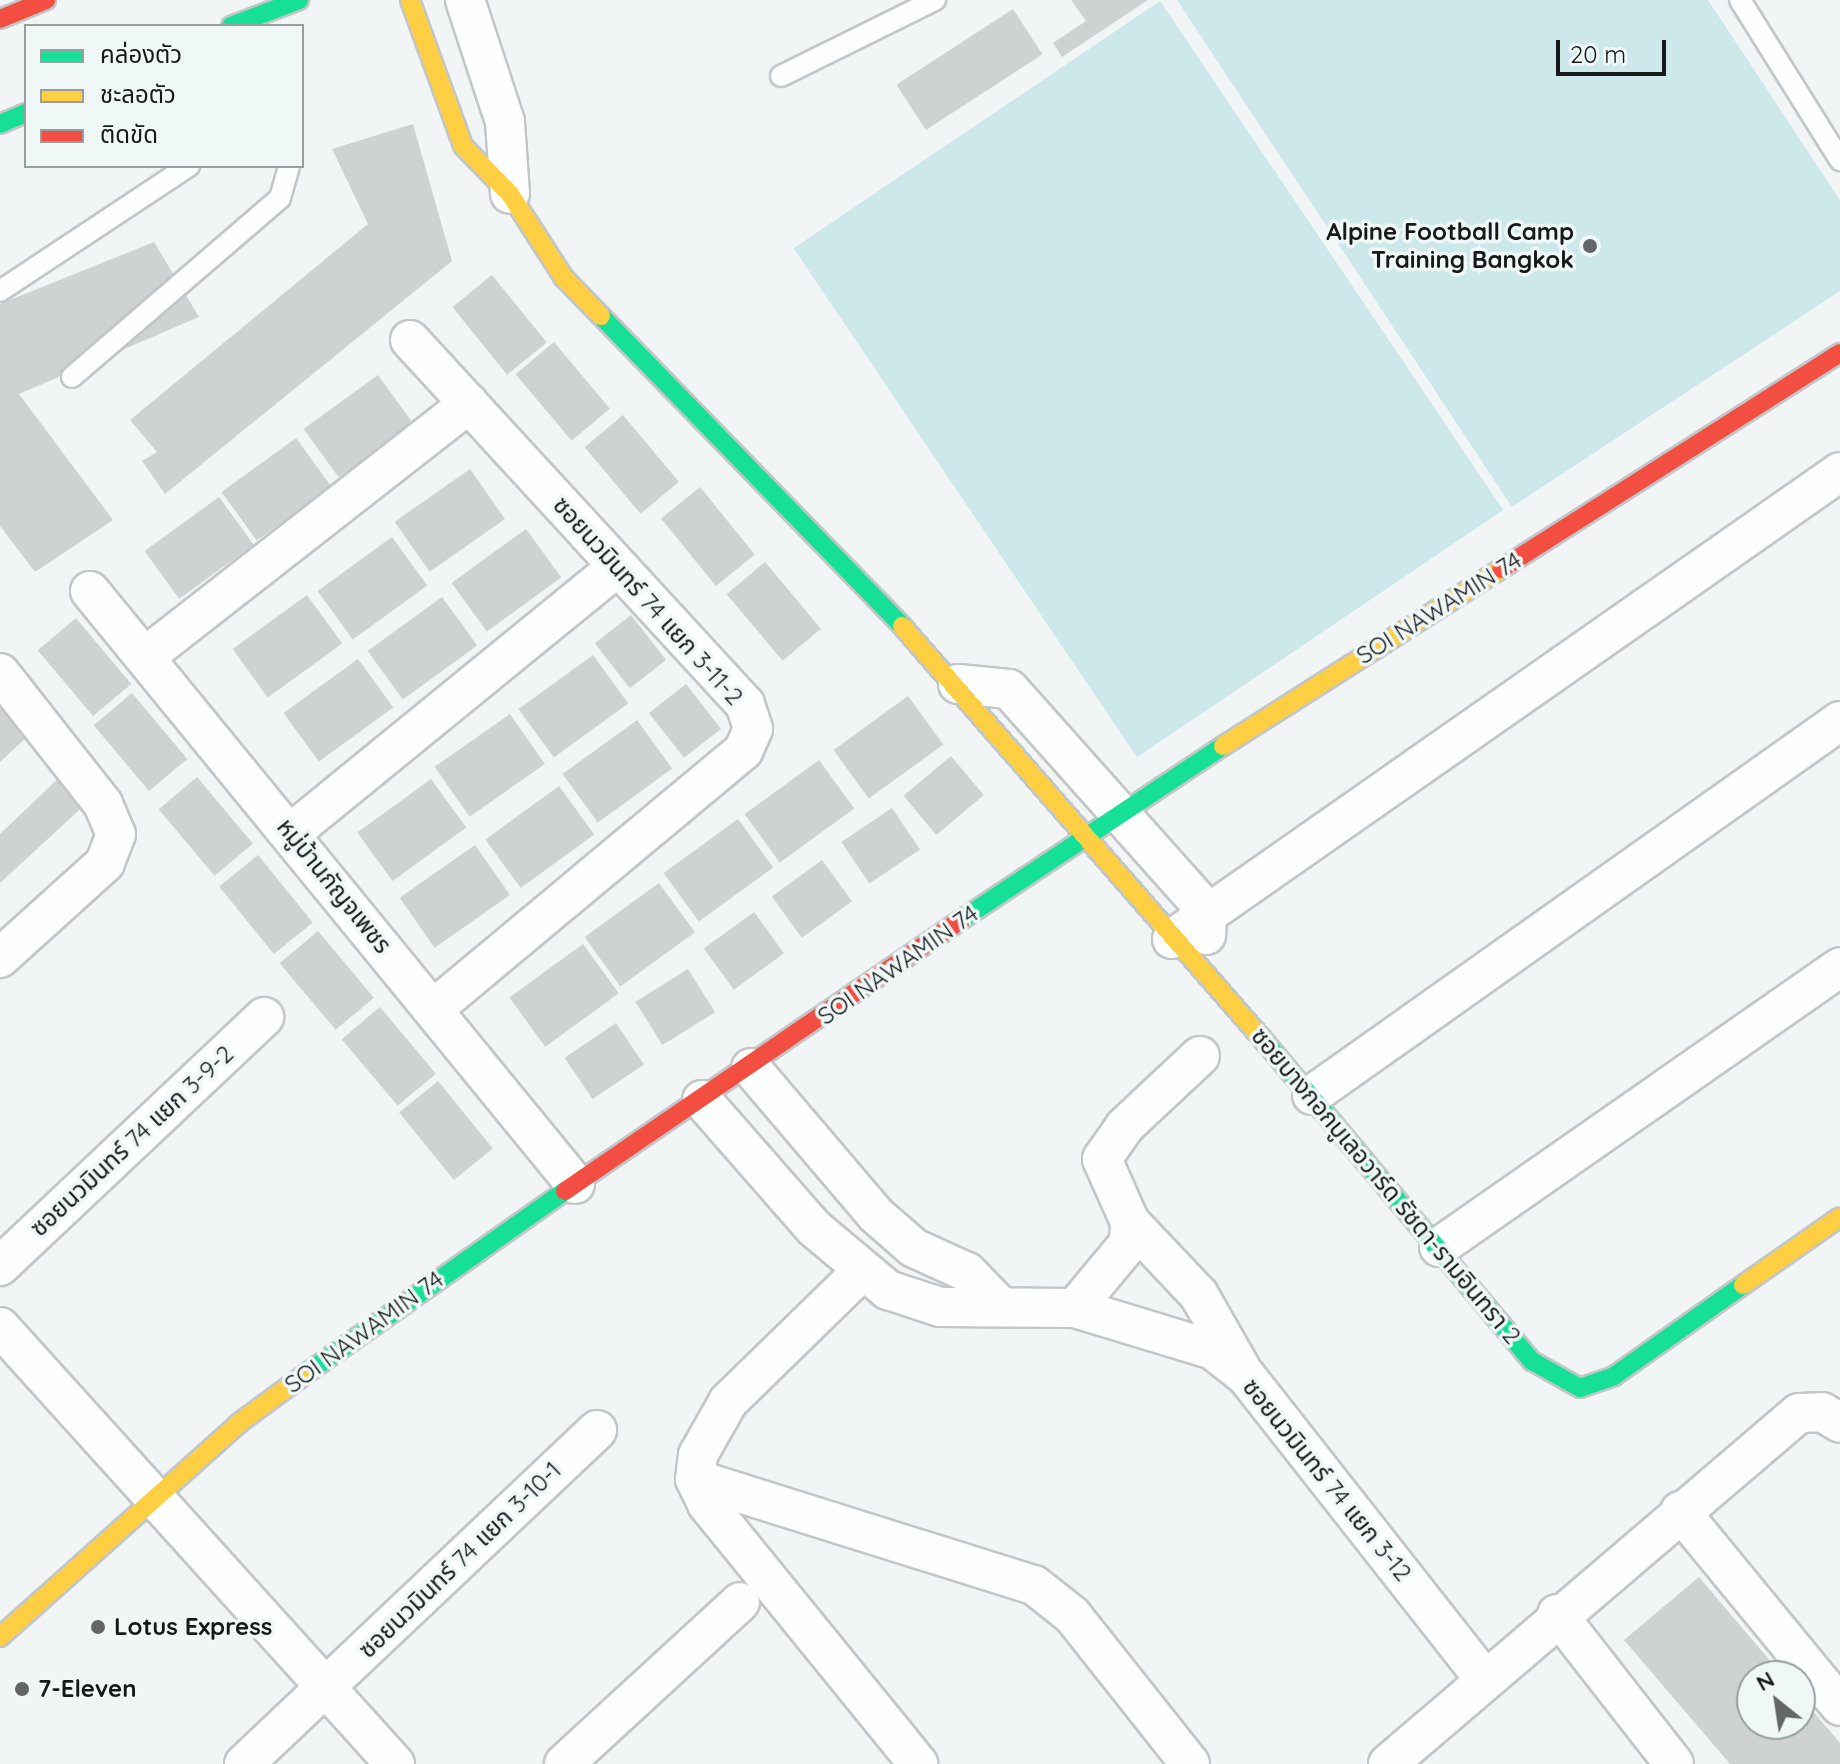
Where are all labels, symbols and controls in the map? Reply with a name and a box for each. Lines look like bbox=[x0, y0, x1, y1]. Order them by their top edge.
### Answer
legend bbox=[24, 24, 304, 168]
scale bar bbox=[1560, 24, 1670, 74]
text: คล่องตัว bbox=[100, 39, 182, 69]
text: 20 m bbox=[1570, 39, 1626, 69]
text: ชะลอตัว bbox=[100, 79, 176, 109]
text: ติดขัด bbox=[100, 119, 158, 149]
place label: Alpine Football Camp Training Bangkok bbox=[1326, 218, 1574, 274]
marker: Alpine Football Camp Training Bangkok bbox=[1581, 237, 1599, 255]
street label: ซอยนวมินทร์ 74 แยก 3-11-2 bbox=[547, 491, 749, 711]
street label: SOI NAWAMIN 74 bbox=[1351, 546, 1527, 670]
street label: หมู่บ้านกัญจเพชร bbox=[271, 813, 397, 959]
street label: SOI NAWAMIN 74 bbox=[812, 899, 984, 1031]
street label: ซอยบางกอกบูเลอวาร์ด รัชดา-รามอินทรา 2 bbox=[1245, 1022, 1527, 1350]
street label: ซอยนวมินทร์ 74 แยก 3-9-2 bbox=[25, 1039, 239, 1243]
street label: SOI NAWAMIN 74 bbox=[279, 1265, 449, 1399]
street label: ซอยนวมินทร์ 74 แยก 3-12 bbox=[1237, 1373, 1417, 1587]
street label: ซอยนวมินทร์ 74 แยก 3-10-1 bbox=[353, 1456, 567, 1664]
place label: Lotus Express bbox=[114, 1613, 272, 1641]
marker: Lotus Express bbox=[89, 1618, 107, 1636]
north arrow bbox=[1736, 1660, 1816, 1740]
text: N bbox=[1751, 1665, 1779, 1697]
place label: 7-Eleven bbox=[38, 1675, 137, 1703]
marker: 7-Eleven bbox=[13, 1680, 31, 1698]

